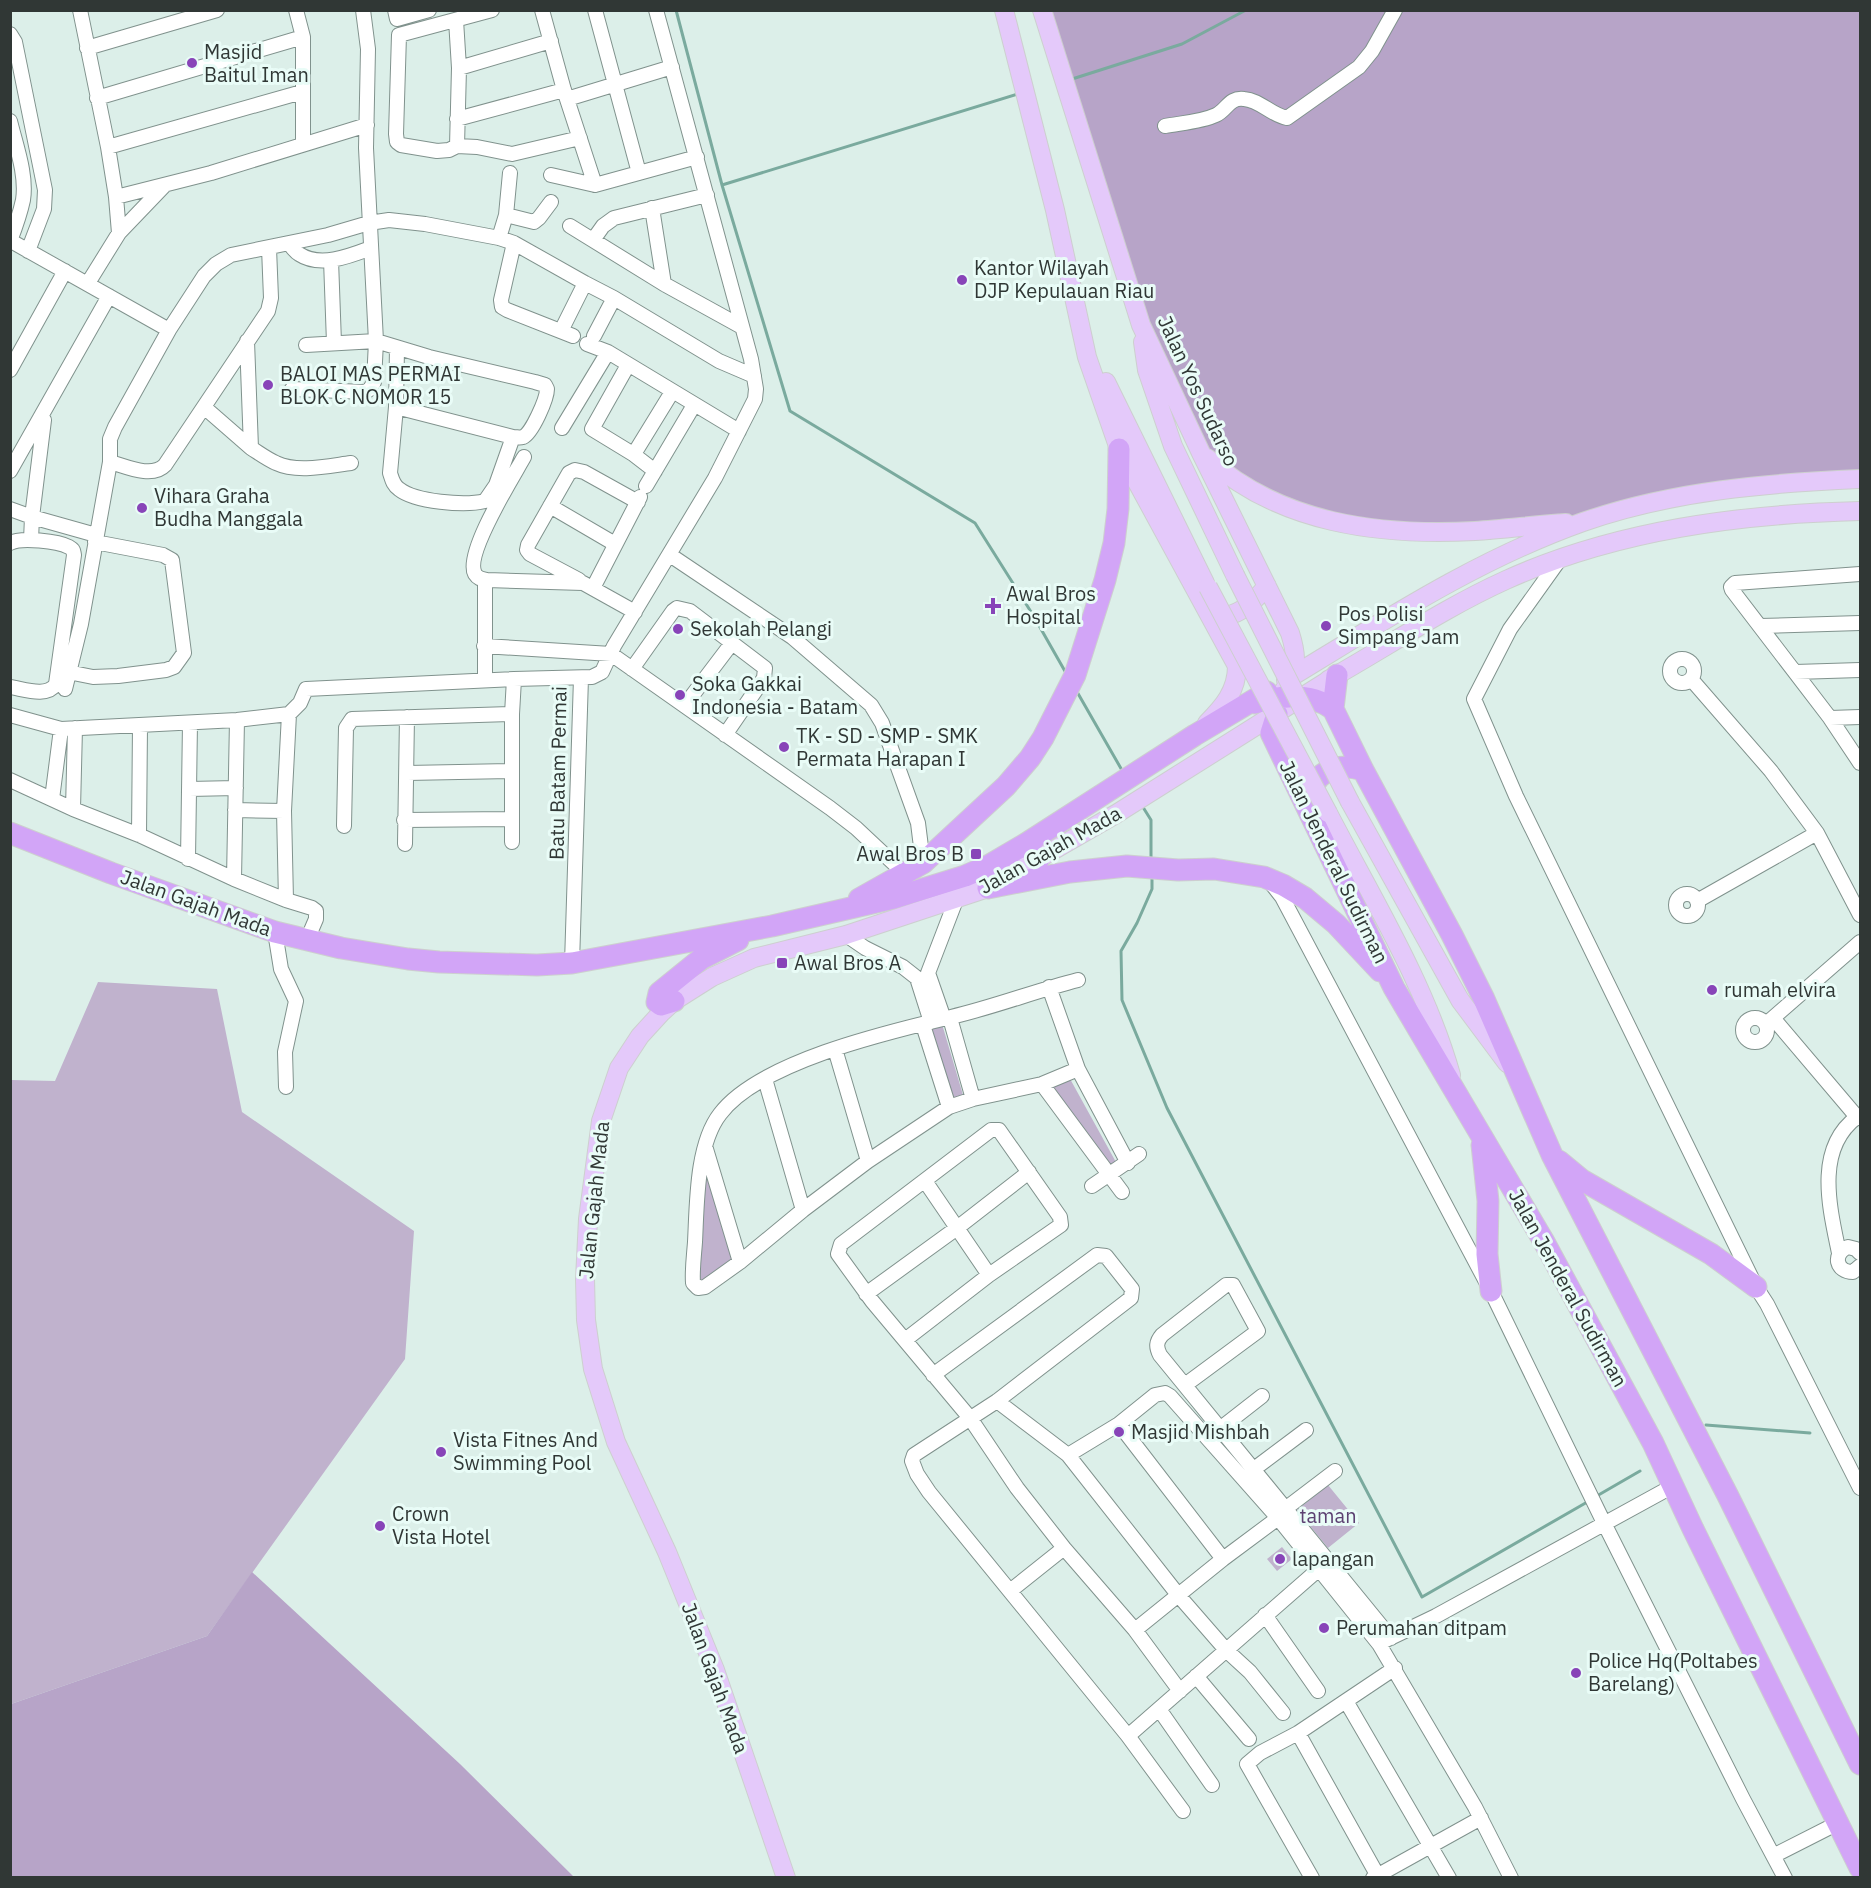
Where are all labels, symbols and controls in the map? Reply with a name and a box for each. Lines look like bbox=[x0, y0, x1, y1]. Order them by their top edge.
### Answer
place label: Masjid Baitul Iman bbox=[204, 38, 309, 88]
marker: Masjid Baitul Iman bbox=[185, 56, 199, 70]
place label: Kantor Wilayah DJP Kepulauan Riau bbox=[974, 254, 1154, 304]
marker: Kantor Wilayah DJP Kepulauan Riau bbox=[955, 273, 969, 287]
street label: Jalan Yos Sudarso bbox=[1152, 311, 1245, 470]
place label: BALOI MAS PERMAI BLOK C NOMOR 15 bbox=[280, 360, 461, 410]
marker: BALOI MAS PERMAI BLOK C NOMOR 15 bbox=[261, 378, 275, 392]
place label: Vihara Graha Budha Manggala bbox=[154, 482, 303, 532]
marker: Vihara Graha Budha Manggala bbox=[135, 501, 149, 515]
place label: Awal Bros Hospital bbox=[1006, 580, 1096, 630]
marker: Awal Bros Hospital bbox=[984, 597, 1002, 615]
place label: Pos Polisi Simpang Jam bbox=[1338, 600, 1459, 650]
place label: Sekolah Pelangi bbox=[690, 615, 832, 642]
marker: Pos Polisi Simpang Jam bbox=[1319, 619, 1333, 633]
marker: Sekolah Pelangi bbox=[671, 622, 685, 636]
place label: Soka Gakkai Indonesia - Batam bbox=[692, 670, 858, 720]
street label: Batu Batam Permai bbox=[542, 686, 573, 860]
marker: Soka Gakkai Indonesia - Batam bbox=[673, 688, 687, 702]
place label: TK - SD - SMP - SMK Permata Harapan I bbox=[796, 722, 978, 772]
marker: TK - SD - SMP - SMK Permata Harapan I bbox=[777, 740, 791, 754]
street label: Jalan Jenderal Sudirman bbox=[1273, 756, 1395, 968]
street label: Jalan Gajah Mada bbox=[974, 799, 1126, 900]
place label: Awal Bros B bbox=[856, 840, 964, 867]
marker: Awal Bros B bbox=[969, 847, 983, 861]
street label: Jalan Gajah Mada bbox=[117, 863, 276, 942]
place label: Awal Bros A bbox=[794, 949, 902, 976]
marker: Awal Bros A bbox=[775, 956, 789, 970]
place label: rumah elvira bbox=[1724, 976, 1836, 1003]
marker: rumah elvira bbox=[1705, 983, 1719, 997]
street label: Jalan Gajah Mada bbox=[572, 1119, 615, 1280]
street label: Jalan Jenderal Sudirman bbox=[1503, 1184, 1634, 1392]
place label: Masjid Mishbah bbox=[1131, 1418, 1270, 1445]
marker: Masjid Mishbah bbox=[1112, 1425, 1126, 1439]
place label: Vista Fitnes And Swimming Pool bbox=[453, 1426, 598, 1476]
marker: Vista Fitnes And Swimming Pool bbox=[434, 1445, 448, 1459]
place label: Crown Vista Hotel bbox=[392, 1500, 490, 1550]
park label: taman bbox=[1299, 1502, 1357, 1529]
marker: Crown Vista Hotel bbox=[373, 1519, 387, 1533]
place label: lapangan bbox=[1292, 1545, 1374, 1572]
marker: lapangan bbox=[1273, 1552, 1287, 1566]
street label: Jalan Gajah Mada bbox=[676, 1599, 755, 1757]
place label: Perumahan ditpam bbox=[1336, 1614, 1507, 1641]
marker: Perumahan ditpam bbox=[1317, 1621, 1331, 1635]
place label: Police Hq(Poltabes Barelang) bbox=[1588, 1647, 1758, 1697]
marker: Police Hq(Poltabes Barelang) bbox=[1569, 1666, 1583, 1680]

